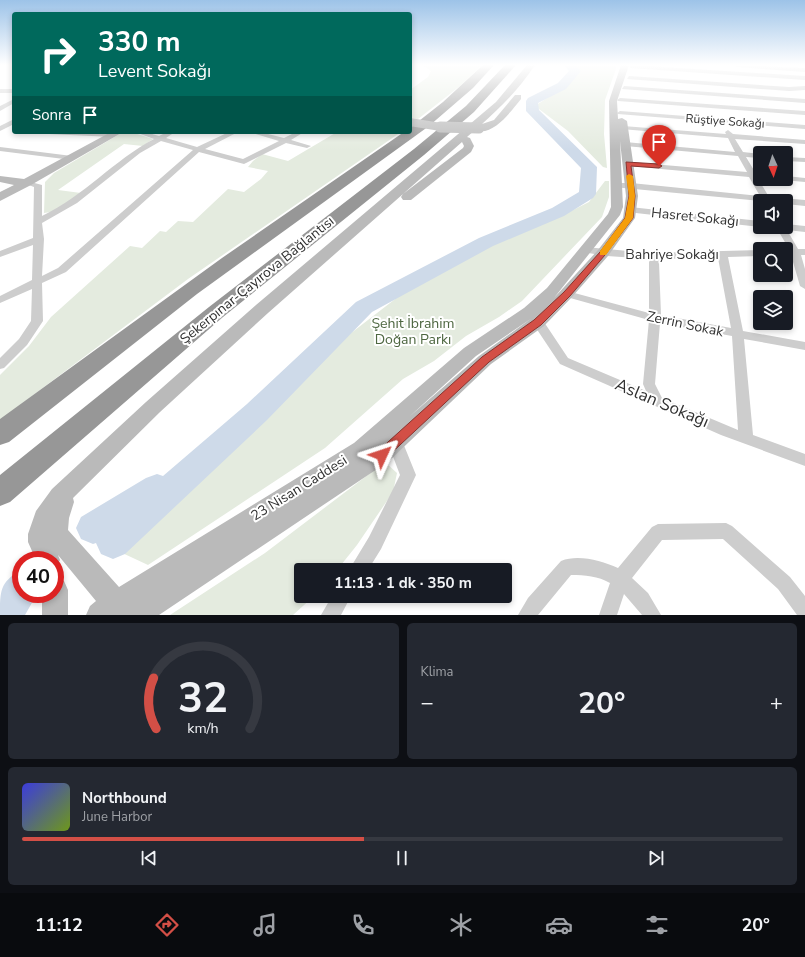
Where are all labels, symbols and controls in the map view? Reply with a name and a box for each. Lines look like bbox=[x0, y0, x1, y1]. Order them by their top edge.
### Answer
text: 330 m bbox=[98, 23, 181, 61]
icon: right bbox=[32, 28, 84, 80]
text: Levent Sokağı bbox=[98, 59, 211, 83]
icon: arrive bbox=[79, 104, 101, 126]
text: Sonra bbox=[32, 105, 71, 125]
street label: Rüştiye Sokağı bbox=[685, 110, 765, 132]
pin bbox=[642, 125, 676, 166]
icon: arrive bbox=[648, 131, 670, 153]
north arrow bbox=[753, 146, 793, 186]
map controls bbox=[753, 146, 793, 330]
button: sound bbox=[753, 194, 793, 234]
street label: Hasret Sokağı bbox=[650, 203, 740, 231]
street label: Şekerpınar-Çayırova Bağlantısı bbox=[176, 212, 338, 348]
button: search bbox=[753, 242, 793, 282]
street label: Bahriye Sokağı bbox=[625, 245, 719, 264]
button: layers bbox=[753, 290, 793, 330]
street label: Zerrin Sokak bbox=[645, 307, 726, 342]
park label: Şehit İbrahim Doğan Parkı bbox=[371, 314, 455, 349]
street label: Aslan Sokağı bbox=[612, 373, 712, 433]
position arrow bbox=[361, 434, 403, 476]
street label: 23 Nisan Caddesi bbox=[247, 451, 351, 525]
speed limit sign: 40 bbox=[12, 551, 64, 603]
text: 11:13 · 1 dk · 350 m bbox=[334, 573, 472, 593]
text: Klima bbox=[421, 663, 454, 681]
text: 32 bbox=[178, 670, 228, 727]
text: 20° bbox=[578, 683, 625, 724]
text: − bbox=[421, 688, 434, 718]
text: + bbox=[770, 688, 783, 718]
text: km/h bbox=[188, 719, 219, 738]
text: Northbound bbox=[82, 788, 167, 808]
text: June Harbor bbox=[82, 808, 152, 826]
icon: previous bbox=[138, 847, 160, 869]
icon: pause bbox=[391, 847, 413, 869]
icon: next bbox=[645, 847, 667, 869]
icon: directions bbox=[153, 911, 181, 939]
icon: music bbox=[251, 911, 279, 939]
icon: phone bbox=[349, 911, 377, 939]
icon: climate bbox=[447, 911, 475, 939]
icon: car bbox=[545, 911, 573, 939]
icon: filters bbox=[643, 911, 671, 939]
text: 11:12 bbox=[35, 913, 83, 937]
text: 20° bbox=[741, 913, 770, 937]

